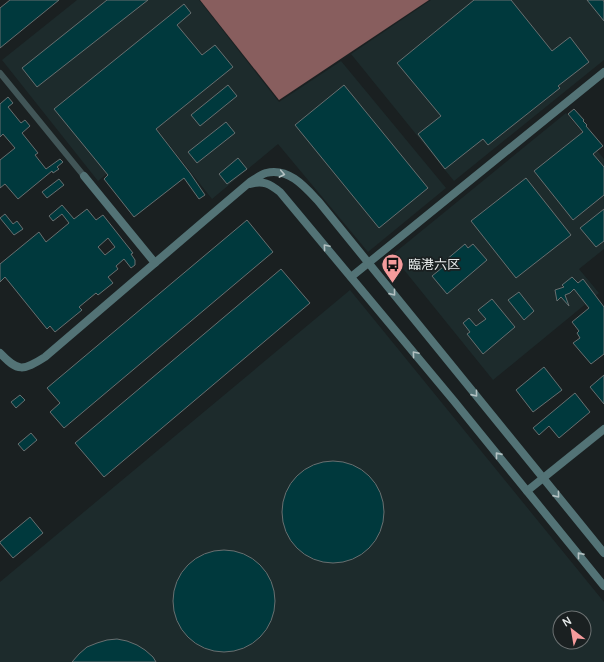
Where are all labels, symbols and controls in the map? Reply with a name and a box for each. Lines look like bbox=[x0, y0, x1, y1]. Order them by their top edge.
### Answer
one-way arrow bbox=[278, 169, 285, 177]
one-way arrow bbox=[323, 245, 330, 252]
bus stop icon: 臨港六区 bbox=[379, 251, 405, 284]
place label: 臨港六区 bbox=[408, 255, 460, 273]
one-way arrow bbox=[389, 288, 396, 296]
one-way arrow bbox=[412, 352, 419, 359]
one-way arrow bbox=[471, 389, 478, 396]
one-way arrow bbox=[495, 452, 502, 459]
one-way arrow bbox=[553, 490, 560, 498]
one-way arrow bbox=[577, 553, 584, 560]
north arrow bbox=[552, 610, 592, 650]
text: N bbox=[559, 612, 574, 629]

